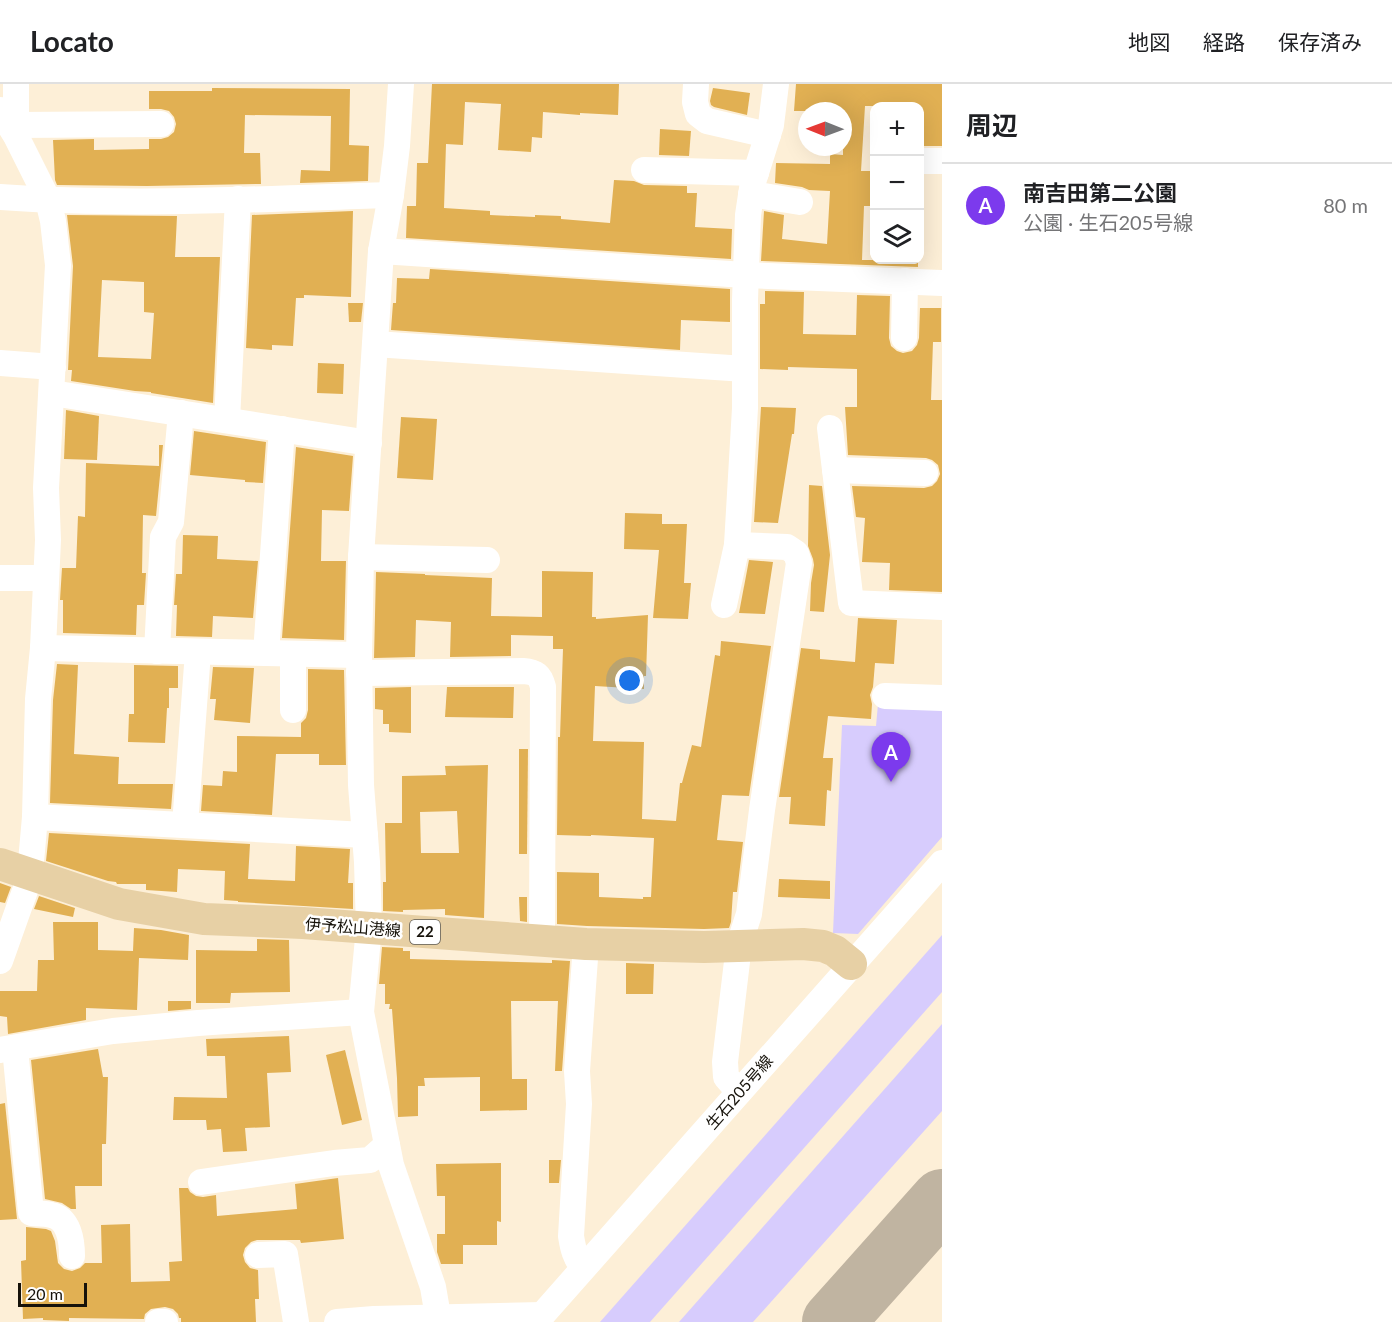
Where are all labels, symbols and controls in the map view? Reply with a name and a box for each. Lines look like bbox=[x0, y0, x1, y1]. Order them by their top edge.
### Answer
text: Locato bbox=[30, 24, 114, 58]
text: 地図 bbox=[1128, 29, 1170, 54]
text: 経路 bbox=[1203, 29, 1245, 54]
text: 保存済み bbox=[1278, 29, 1362, 54]
north arrow bbox=[798, 102, 852, 156]
map controls bbox=[870, 102, 924, 264]
button: + bbox=[870, 102, 924, 156]
text: 周辺 bbox=[966, 109, 1018, 141]
button: − bbox=[870, 156, 924, 210]
text: 南吉田第二公園 bbox=[1023, 179, 1177, 206]
text: A bbox=[979, 193, 992, 217]
text: 80 m bbox=[1323, 193, 1368, 217]
button: layers bbox=[870, 210, 924, 264]
text: 公園 · 生石205号線 bbox=[1023, 210, 1193, 234]
your location bbox=[615, 666, 644, 695]
pin: A bbox=[872, 732, 910, 782]
street label: 伊予松山港線 bbox=[304, 914, 402, 939]
road number: 22 bbox=[410, 920, 440, 944]
street label: 生石205号線 bbox=[701, 1051, 776, 1133]
scale bar bbox=[18, 1280, 87, 1308]
text: 20 m bbox=[27, 1284, 63, 1303]

